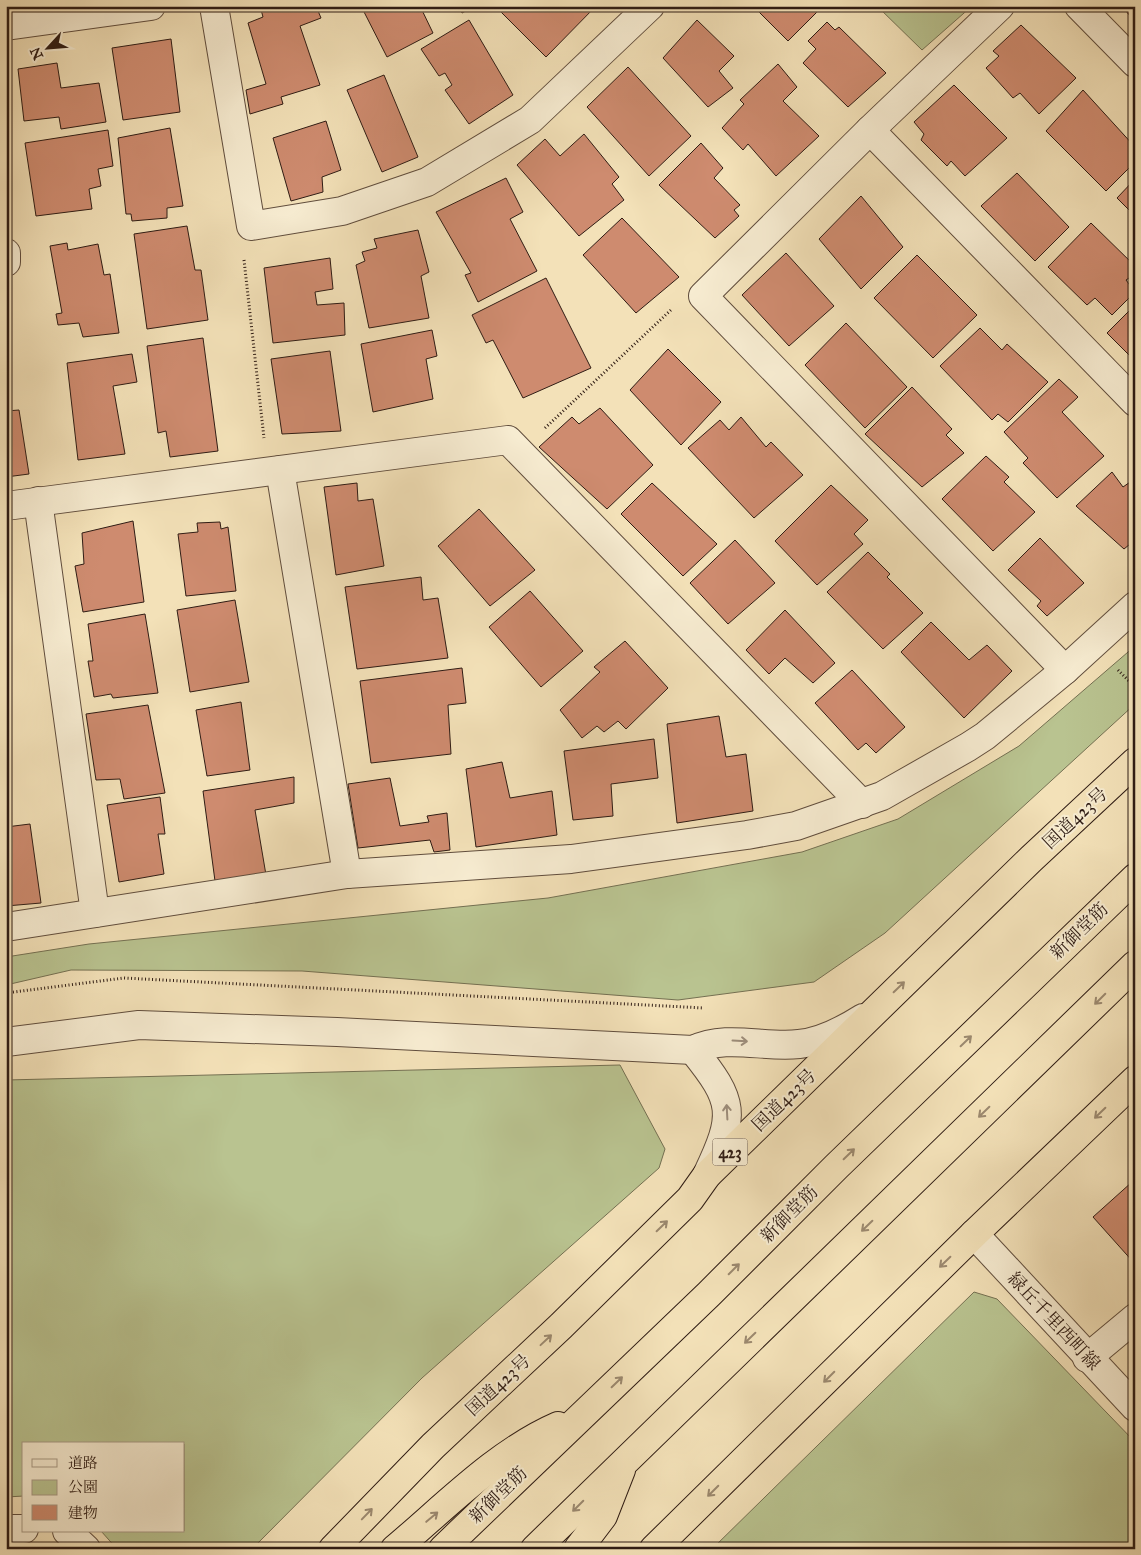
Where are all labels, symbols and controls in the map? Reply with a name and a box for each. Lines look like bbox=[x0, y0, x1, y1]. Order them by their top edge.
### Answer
north arrow bbox=[22, 22, 72, 72]
text: N bbox=[26, 44, 47, 63]
street label: 国道423号 bbox=[1038, 783, 1112, 853]
street label: 新御堂筋 bbox=[1045, 898, 1113, 964]
one-way arrow bbox=[893, 980, 905, 993]
one-way arrow bbox=[1094, 993, 1106, 1005]
one-way arrow bbox=[960, 1035, 972, 1047]
one-way arrow bbox=[732, 1037, 748, 1046]
street label: 国道423号 bbox=[748, 1064, 820, 1136]
one-way arrow bbox=[722, 1105, 731, 1121]
one-way arrow bbox=[977, 1106, 990, 1118]
one-way arrow bbox=[1094, 1107, 1106, 1119]
road number: 423 bbox=[712, 1138, 748, 1166]
one-way arrow bbox=[843, 1148, 855, 1160]
street label: 新御堂筋 bbox=[756, 1181, 822, 1247]
one-way arrow bbox=[656, 1220, 668, 1232]
one-way arrow bbox=[861, 1220, 874, 1232]
one-way arrow bbox=[939, 1256, 951, 1268]
one-way arrow bbox=[728, 1263, 740, 1275]
street label: 緑丘千里西町線 bbox=[1003, 1267, 1105, 1375]
one-way arrow bbox=[744, 1332, 756, 1344]
one-way arrow bbox=[540, 1334, 553, 1346]
street label: 国道423号 bbox=[461, 1350, 535, 1420]
one-way arrow bbox=[823, 1370, 835, 1383]
one-way arrow bbox=[611, 1376, 624, 1388]
legend bbox=[22, 1442, 185, 1532]
text: 道路 bbox=[68, 1454, 98, 1472]
street label: 新御堂筋 bbox=[464, 1462, 532, 1528]
text: 公園 bbox=[68, 1478, 98, 1496]
one-way arrow bbox=[707, 1484, 719, 1497]
one-way arrow bbox=[572, 1499, 584, 1512]
text: 建物 bbox=[68, 1504, 98, 1522]
one-way arrow bbox=[360, 1508, 373, 1520]
one-way arrow bbox=[425, 1512, 438, 1523]

